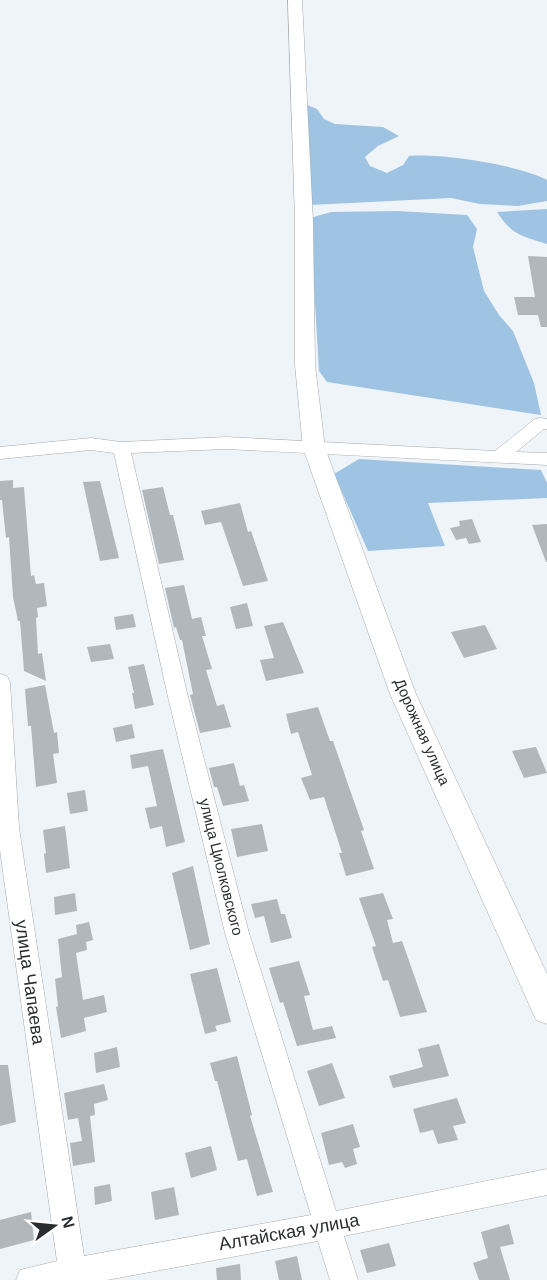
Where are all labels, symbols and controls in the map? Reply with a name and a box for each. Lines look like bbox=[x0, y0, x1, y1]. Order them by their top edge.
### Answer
street label: Дорожная улица bbox=[391, 676, 454, 789]
street label: улица Циолковского bbox=[196, 797, 247, 937]
street label: улица Чапаева bbox=[11, 918, 49, 1047]
north arrow bbox=[24, 1196, 84, 1256]
street label: Алтайская улица bbox=[217, 1210, 362, 1254]
text: N bbox=[58, 1214, 78, 1230]

